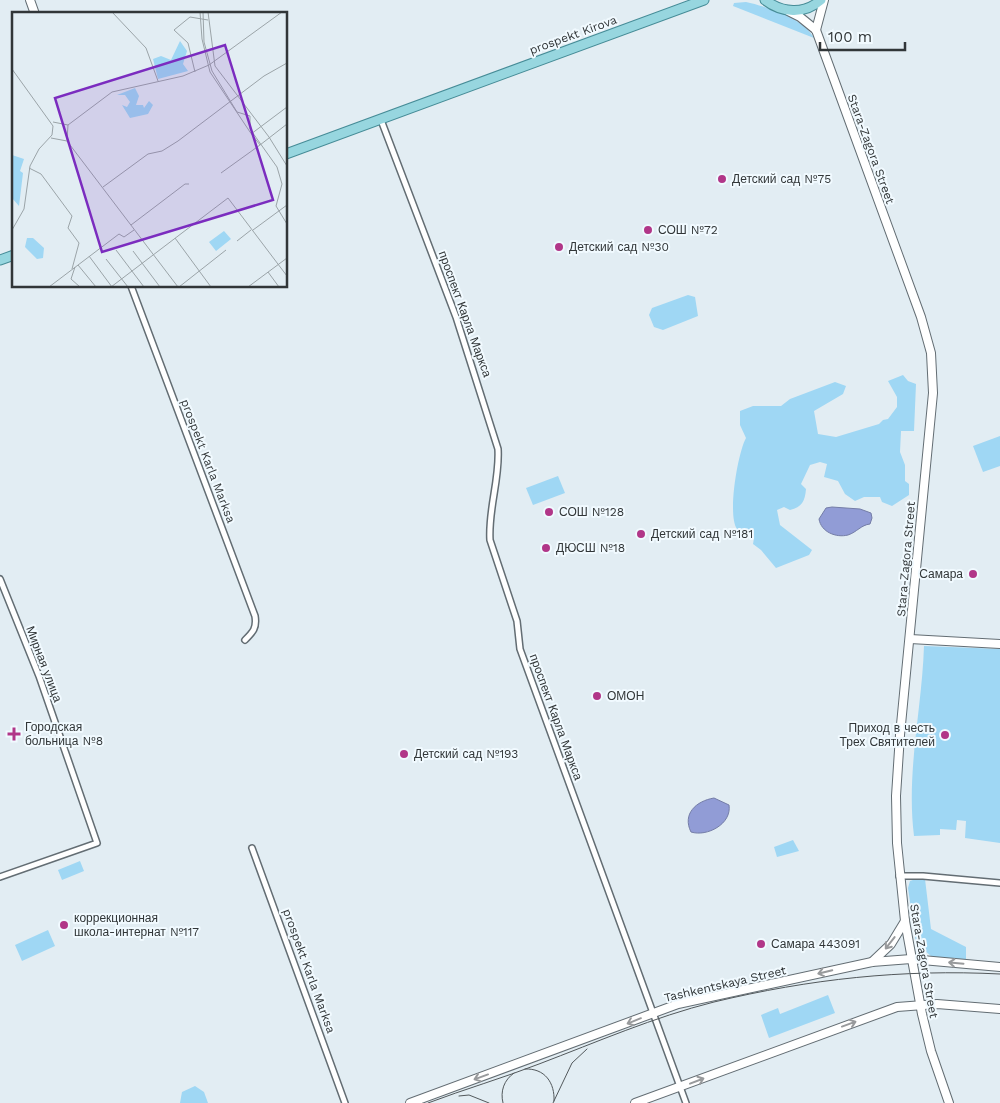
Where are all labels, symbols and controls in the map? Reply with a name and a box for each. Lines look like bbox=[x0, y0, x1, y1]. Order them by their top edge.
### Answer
inset map bbox=[12, 12, 288, 288]
street label: prospekt Kirova bbox=[527, 13, 619, 57]
scale bar bbox=[820, 20, 905, 52]
text: 100 m bbox=[828, 28, 872, 46]
street label: Stara-Zagora Street bbox=[845, 92, 897, 206]
place label: Детский сад №75 bbox=[732, 172, 831, 186]
marker: Детский сад №75 bbox=[716, 173, 728, 185]
place label: СОШ №72 bbox=[658, 223, 718, 237]
marker: СОШ №72 bbox=[642, 224, 654, 236]
place label: Детский сад №30 bbox=[569, 240, 669, 254]
marker: Детский сад №30 bbox=[553, 241, 565, 253]
street label: проспект Карла Маркса bbox=[436, 249, 494, 379]
street label: prospekt Karla Marksa bbox=[178, 397, 238, 525]
street label: Stara-Zagora Street bbox=[894, 501, 918, 617]
place label: СОШ №128 bbox=[559, 505, 624, 519]
marker: СОШ №128 bbox=[543, 506, 555, 518]
place label: Детский сад №181 bbox=[651, 527, 753, 541]
marker: Детский сад №181 bbox=[635, 528, 647, 540]
place label: ДЮСШ №18 bbox=[556, 541, 625, 555]
marker: ДЮСШ №18 bbox=[540, 542, 552, 554]
place label: Самара bbox=[919, 567, 963, 581]
marker: Самара bbox=[967, 568, 979, 580]
street label: Мирная улица bbox=[23, 624, 65, 704]
street label: проспект Карла Маркса bbox=[527, 652, 585, 782]
place label: ОМОН bbox=[607, 689, 644, 703]
marker: ОМОН bbox=[591, 690, 603, 702]
place label: Городская больница №8 bbox=[25, 720, 103, 748]
place label: Приход в честь Трех Святителей bbox=[840, 721, 935, 749]
marker: Городская больница №8 bbox=[7, 727, 21, 741]
marker: Приход в честь Трех Святителей bbox=[939, 729, 951, 741]
place label: Детский сад №193 bbox=[414, 747, 518, 761]
marker: Детский сад №193 bbox=[398, 748, 410, 760]
street label: Stara-Zagora Street bbox=[907, 903, 941, 1019]
street label: prospekt Karla Marksa bbox=[280, 907, 338, 1035]
place label: коррекционная школа-интернат №117 bbox=[74, 911, 199, 939]
marker: коррекционная школа-интернат №117 bbox=[58, 919, 70, 931]
one-way arrow bbox=[885, 936, 896, 949]
place label: Самара 443091 bbox=[771, 937, 860, 951]
marker: Самара 443091 bbox=[755, 938, 767, 950]
one-way arrow bbox=[948, 959, 964, 968]
street label: Tashkentskaya Street bbox=[663, 963, 787, 1005]
one-way arrow bbox=[817, 968, 833, 977]
one-way arrow bbox=[627, 1017, 642, 1026]
one-way arrow bbox=[841, 1019, 857, 1028]
one-way arrow bbox=[474, 1073, 489, 1082]
one-way arrow bbox=[689, 1076, 704, 1085]

